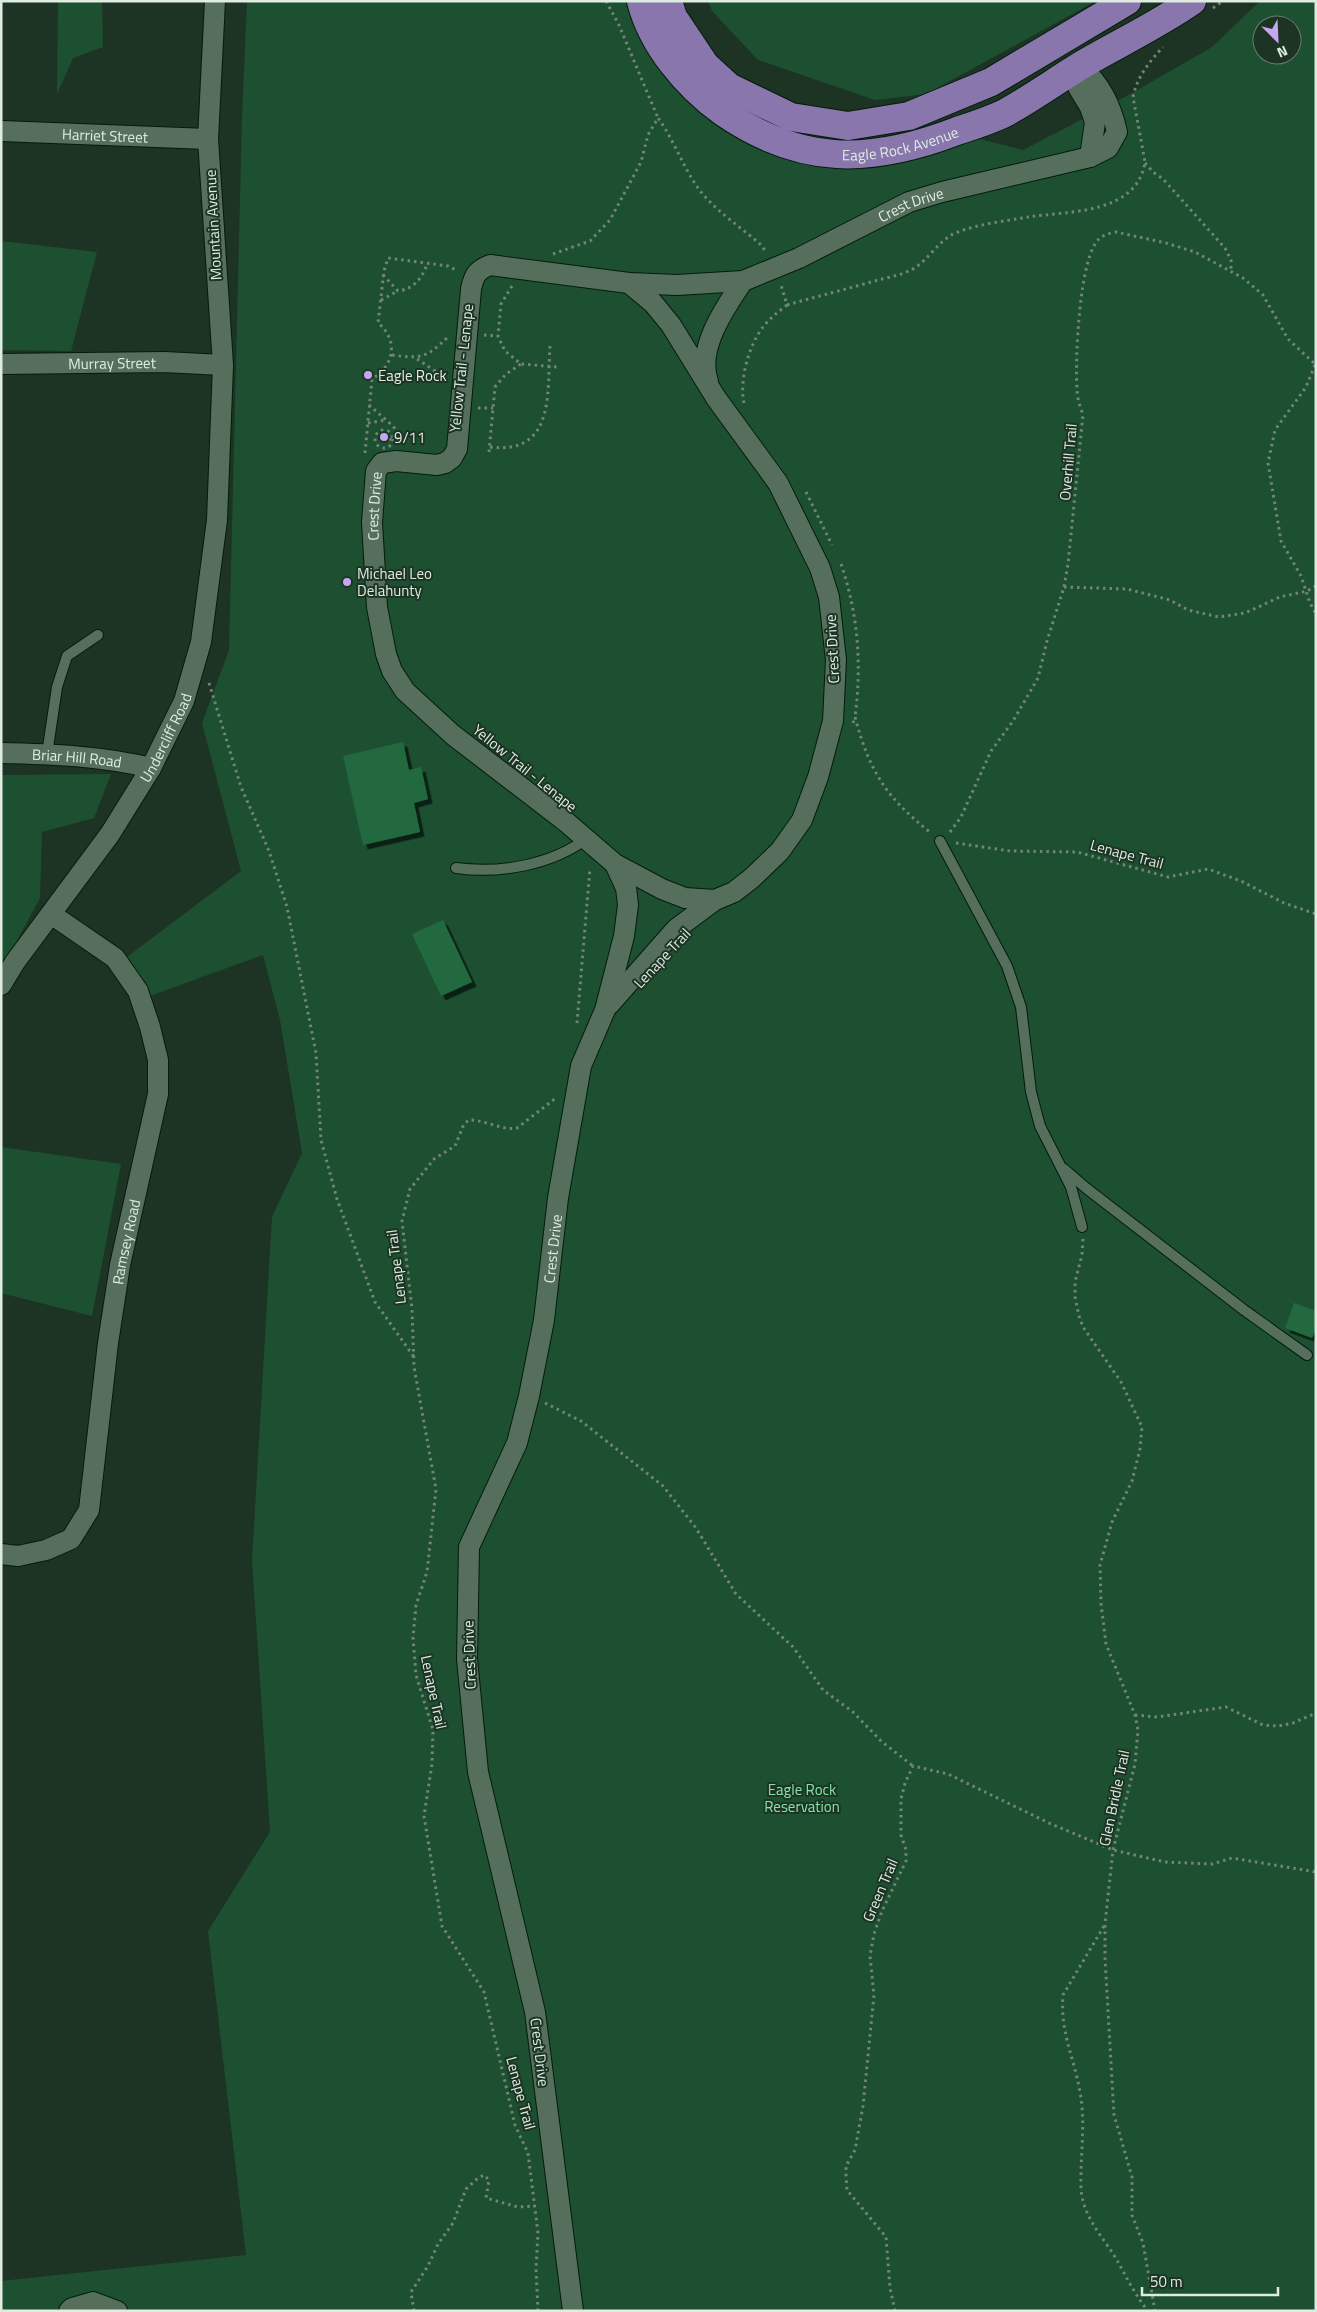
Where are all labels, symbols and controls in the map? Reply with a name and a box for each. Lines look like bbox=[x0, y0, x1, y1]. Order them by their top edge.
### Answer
north arrow bbox=[1252, 15, 1302, 65]
text: N bbox=[1274, 41, 1291, 64]
street label: Eagle Rock Avenue bbox=[842, 120, 962, 166]
street label: Harriet Street bbox=[61, 122, 149, 148]
street label: Mountain Avenue bbox=[199, 169, 227, 281]
street label: Crest Drive bbox=[874, 181, 946, 228]
street label: Yellow Trail - Lenape bbox=[443, 303, 479, 433]
street label: Murray Street bbox=[68, 351, 157, 375]
place label: Eagle Rock bbox=[378, 364, 447, 387]
marker: Eagle Rock bbox=[362, 369, 374, 381]
street label: Overhill Trail bbox=[1053, 422, 1083, 502]
place label: 9/11 bbox=[394, 426, 425, 449]
marker: 9/11 bbox=[378, 431, 390, 443]
street label: Crest Drive bbox=[360, 471, 387, 541]
place label: Michael Leo Delahunty bbox=[357, 562, 432, 602]
marker: Michael Leo Delahunty bbox=[341, 576, 353, 588]
street label: Crest Drive bbox=[819, 614, 845, 684]
street label: Undercliff Road bbox=[133, 690, 197, 787]
street label: Yellow Trail - Lenape bbox=[468, 718, 582, 818]
street label: Briar Hill Road bbox=[32, 742, 123, 773]
street label: Lenape Trail bbox=[1088, 833, 1166, 875]
street label: Lenape Trail bbox=[628, 923, 696, 993]
street label: Ramsey Road bbox=[106, 1197, 146, 1286]
street label: Crest Drive bbox=[537, 1213, 568, 1284]
street label: Lenape Trail bbox=[380, 1228, 412, 1306]
street label: Crest Drive bbox=[456, 1620, 482, 1690]
street label: Lenape Trail bbox=[415, 1653, 453, 1731]
street label: Glen Bridle Trail bbox=[1093, 1748, 1135, 1848]
park label: Eagle Rock Reservation bbox=[764, 1778, 840, 1818]
street label: Green Trail bbox=[856, 1855, 904, 1925]
street label: Crest Drive bbox=[524, 2016, 556, 2088]
street label: Lenape Trail bbox=[500, 2054, 542, 2132]
scale bar bbox=[1142, 2264, 1278, 2296]
text: 50 m bbox=[1150, 2270, 1183, 2293]

